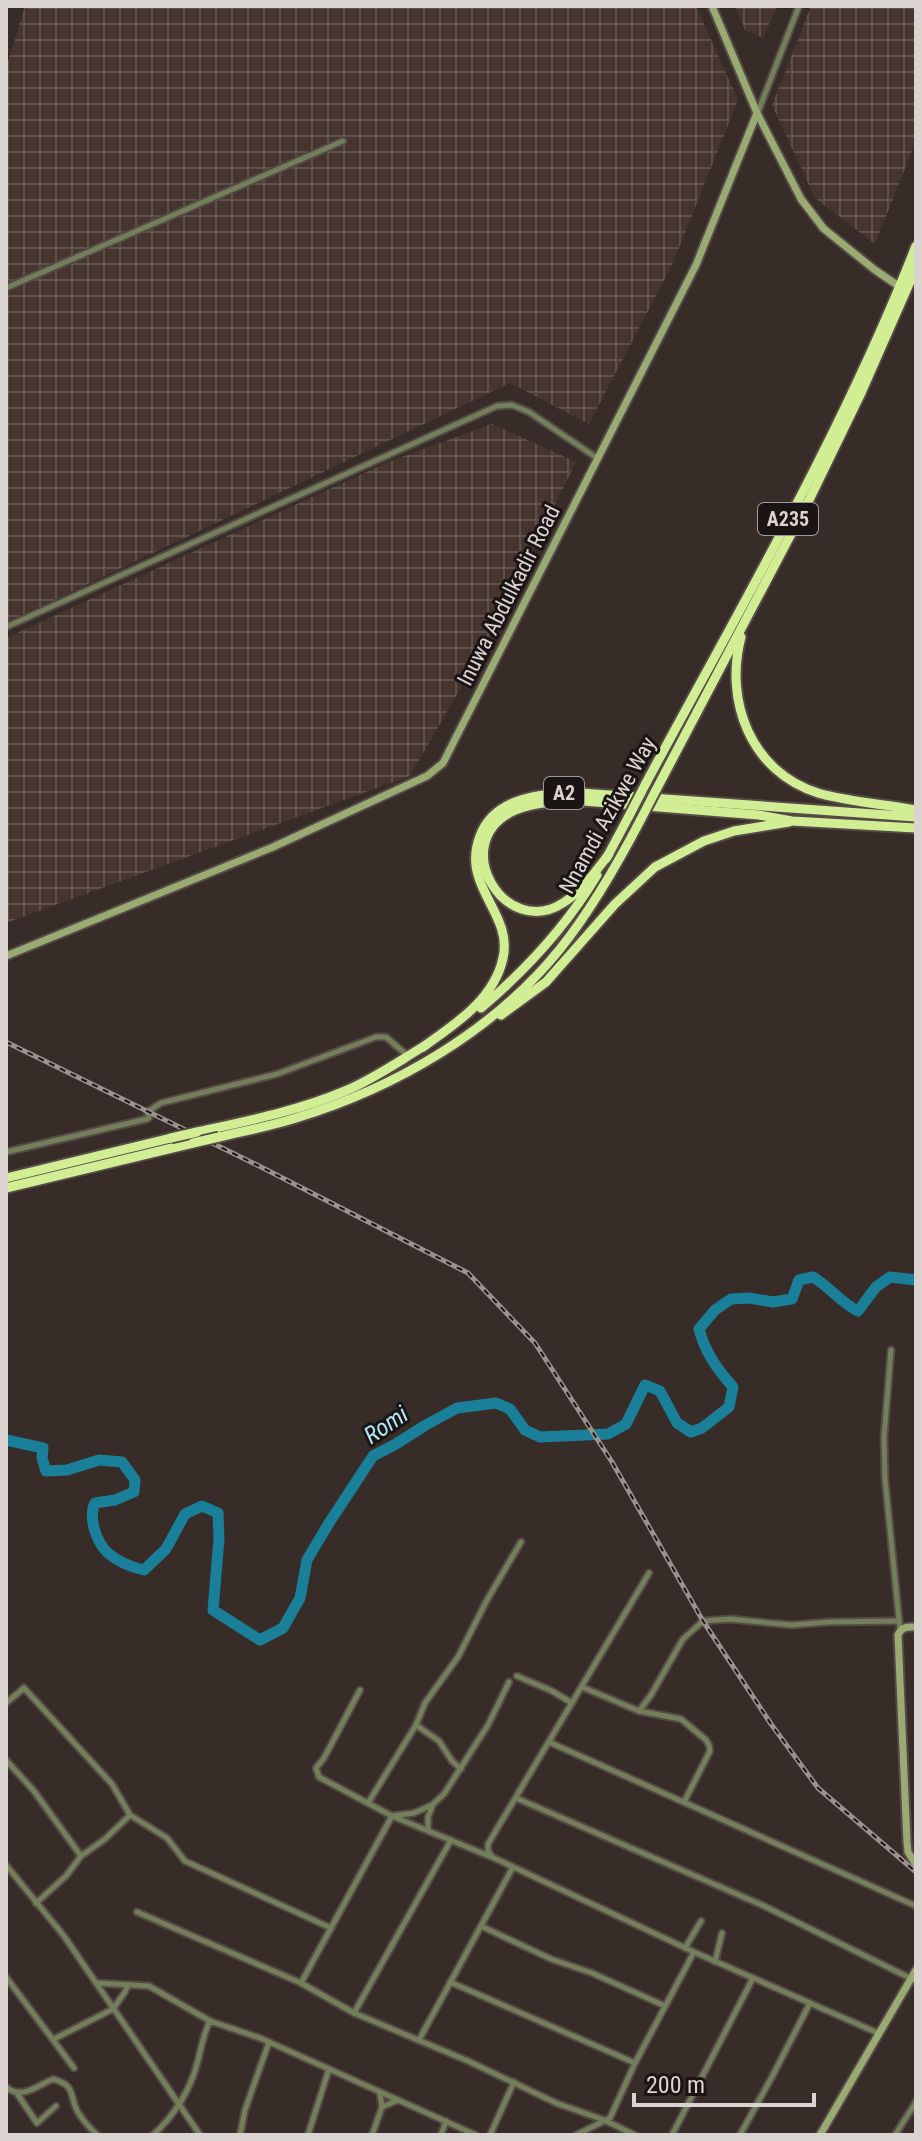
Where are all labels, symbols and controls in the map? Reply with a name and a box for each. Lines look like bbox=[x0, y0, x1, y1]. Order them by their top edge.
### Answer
street label: Inuwa Abdulkadir Road bbox=[452, 501, 565, 690]
road number: A235 bbox=[758, 503, 818, 535]
street label: Nnamdi Azikwe Way bbox=[554, 732, 661, 898]
road number: A2 bbox=[544, 777, 584, 809]
water label: Romi bbox=[359, 1400, 414, 1450]
scale bar bbox=[634, 2057, 814, 2107]
text: 200 m bbox=[646, 2071, 705, 2099]

